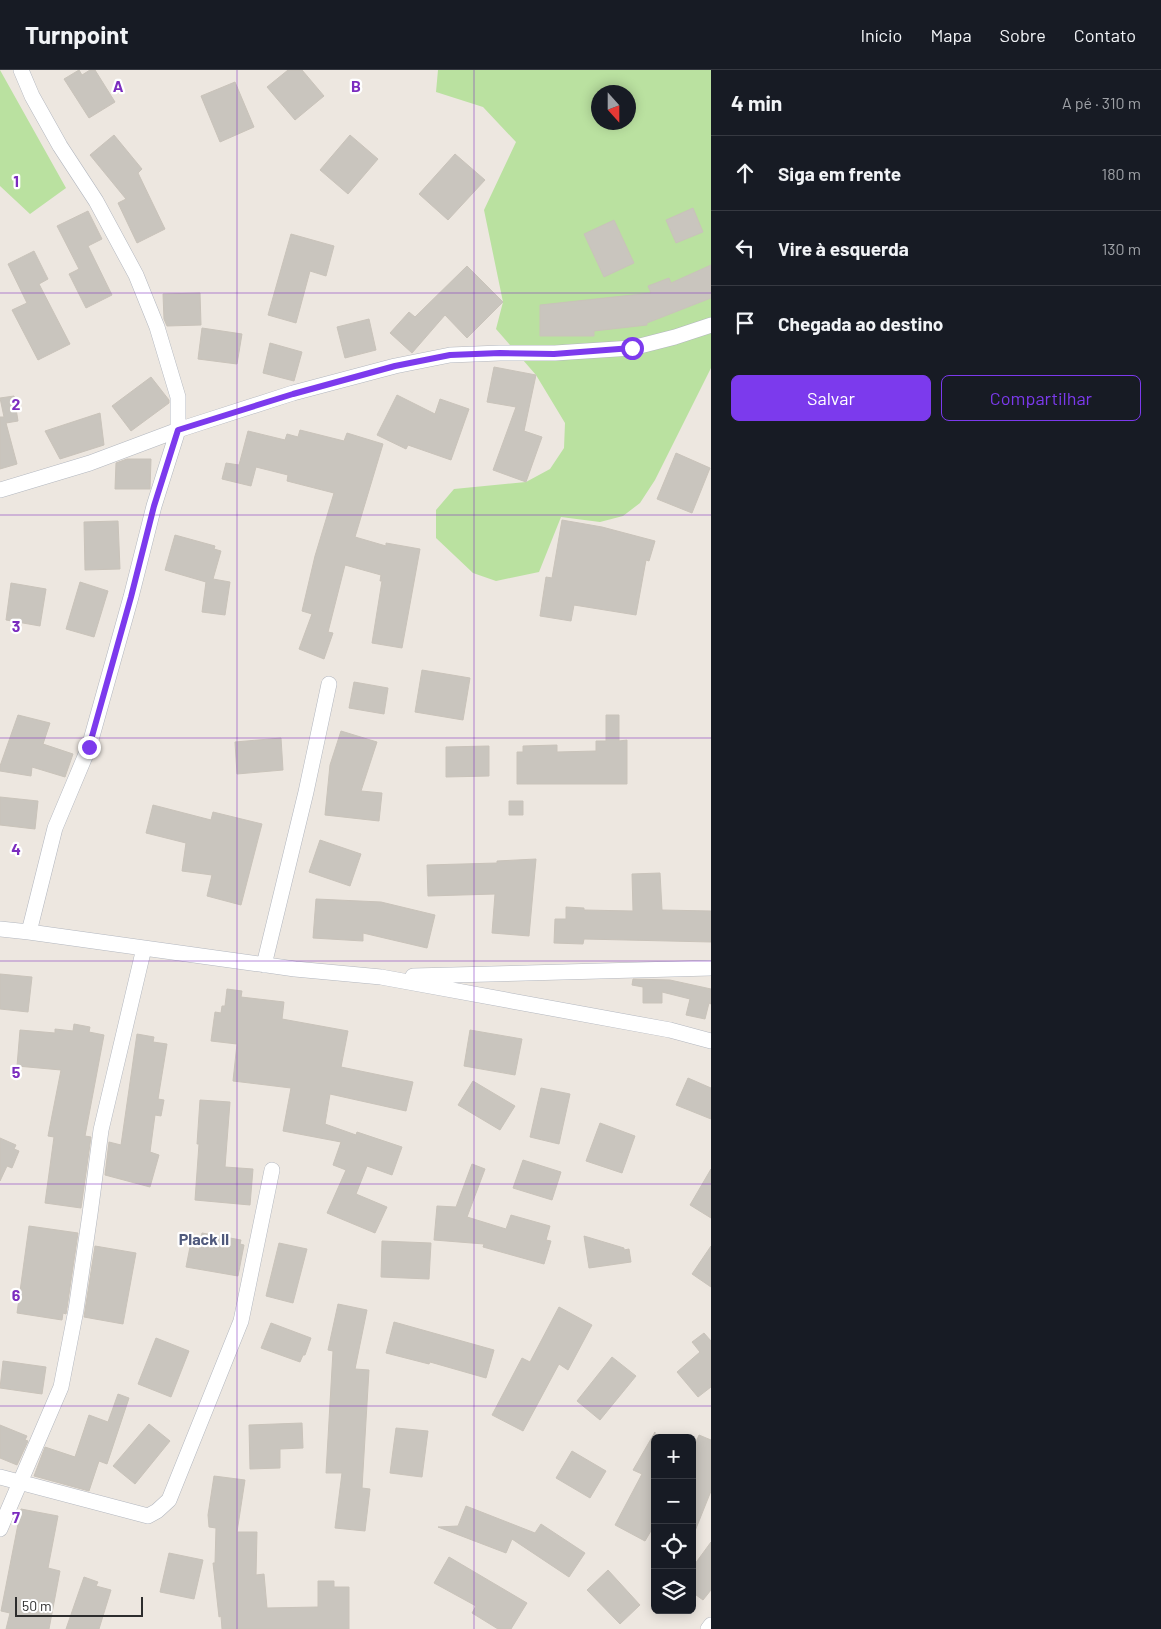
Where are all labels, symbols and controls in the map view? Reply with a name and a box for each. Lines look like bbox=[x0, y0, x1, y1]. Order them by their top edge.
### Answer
text: Turnpoint bbox=[25, 20, 129, 49]
text: Início bbox=[860, 24, 902, 46]
text: Mapa bbox=[930, 24, 972, 46]
text: Sobre bbox=[1000, 24, 1046, 46]
text: Contato bbox=[1074, 24, 1136, 46]
text: A bbox=[113, 76, 124, 95]
text: B bbox=[351, 76, 361, 95]
north arrow bbox=[591, 85, 636, 130]
text: 4 min bbox=[731, 90, 782, 115]
text: A pé · 310 m bbox=[1062, 93, 1141, 112]
icon: ahead bbox=[731, 159, 759, 187]
text: Siga em frente bbox=[778, 162, 901, 185]
text: 180 m bbox=[1102, 164, 1141, 183]
text: 1 bbox=[13, 171, 19, 190]
icon: left bbox=[731, 234, 759, 262]
text: Vire à esquerda bbox=[778, 237, 909, 260]
text: 130 m bbox=[1102, 239, 1141, 258]
icon: arrive bbox=[731, 309, 759, 337]
text: Chegada ao destino bbox=[778, 312, 943, 335]
route start bbox=[621, 337, 644, 360]
button: Salvar bbox=[731, 375, 931, 421]
button: Compartilhar bbox=[941, 375, 1141, 421]
text: 2 bbox=[12, 394, 21, 413]
text: 3 bbox=[12, 616, 20, 635]
route end bbox=[78, 736, 101, 759]
text: 4 bbox=[11, 839, 21, 858]
text: 5 bbox=[12, 1062, 21, 1081]
district label: Plack II bbox=[179, 1229, 229, 1248]
text: 6 bbox=[12, 1285, 21, 1304]
map controls bbox=[651, 1434, 696, 1614]
button: + bbox=[651, 1434, 696, 1479]
button: − bbox=[651, 1479, 696, 1524]
text: 7 bbox=[12, 1507, 20, 1526]
button: locate bbox=[651, 1524, 696, 1569]
button: layers bbox=[651, 1569, 696, 1614]
scale bar bbox=[15, 1594, 142, 1617]
text: 50 m bbox=[22, 1597, 51, 1614]

